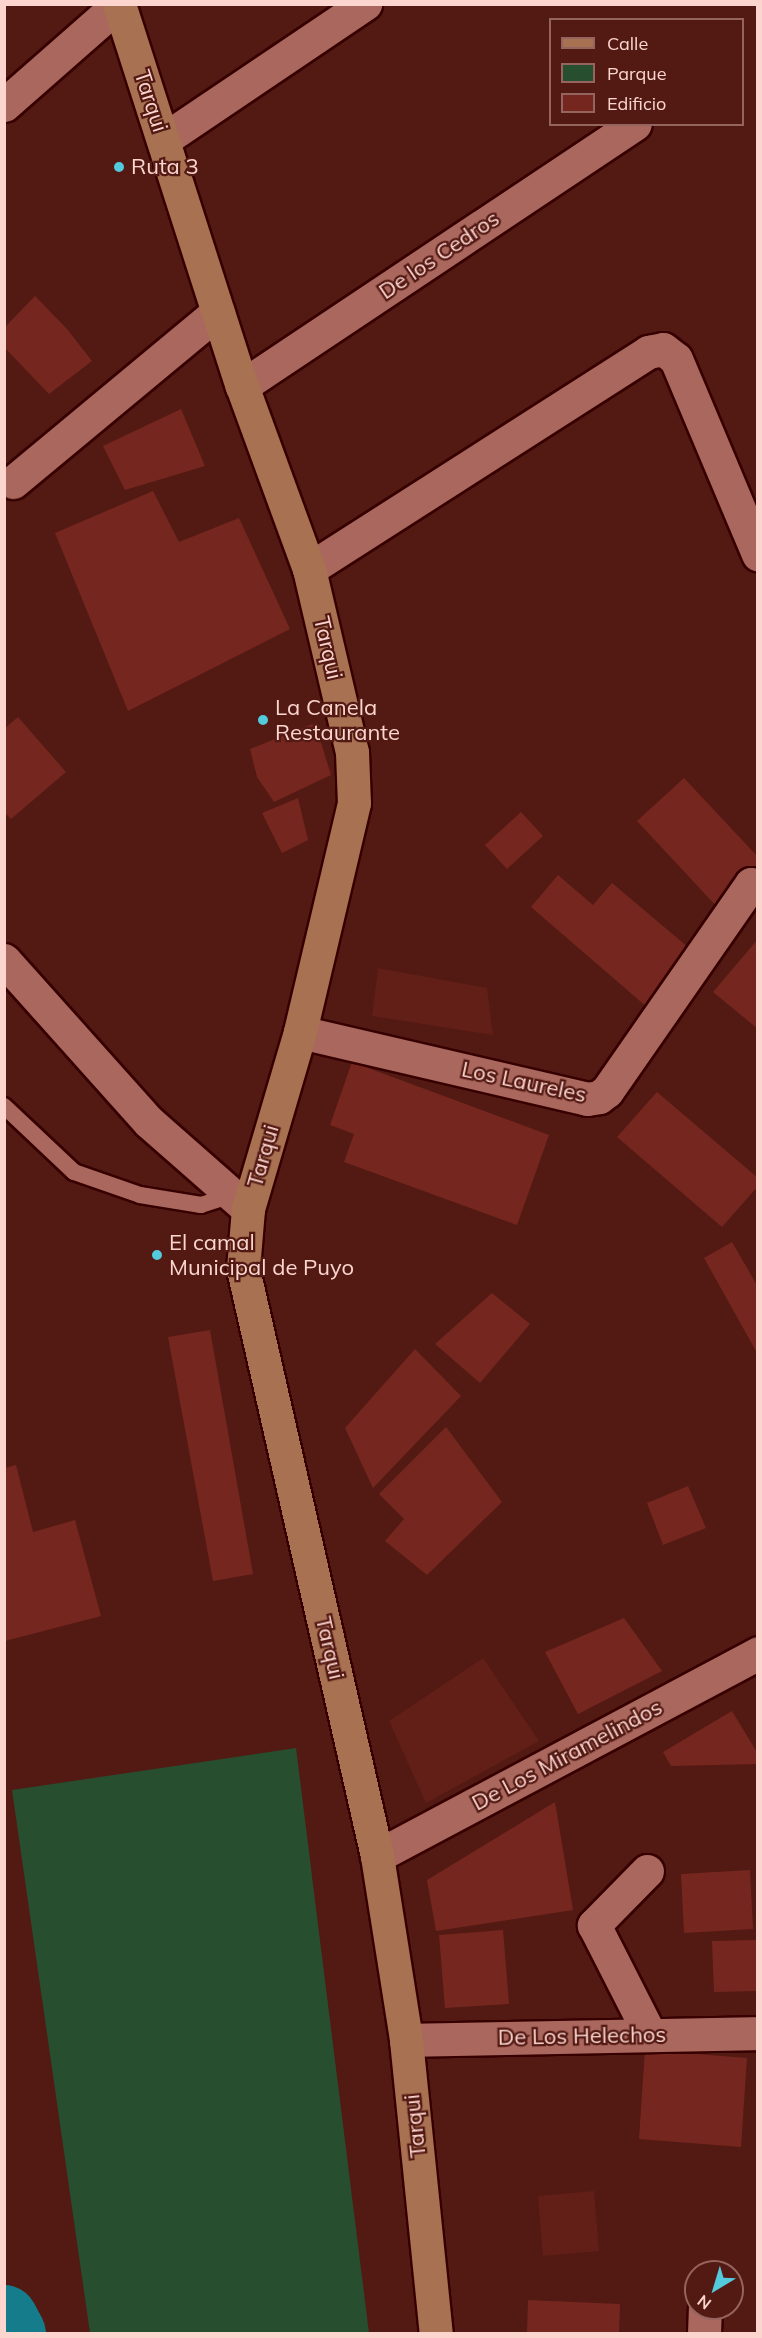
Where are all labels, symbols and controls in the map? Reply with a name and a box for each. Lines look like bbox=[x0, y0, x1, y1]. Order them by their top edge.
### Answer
legend bbox=[549, 18, 744, 126]
text: Calle bbox=[607, 32, 648, 55]
text: Parque bbox=[607, 62, 666, 85]
street label: Tarqui bbox=[129, 67, 173, 135]
text: Edificio bbox=[607, 92, 666, 115]
place label: Ruta 3 bbox=[131, 154, 199, 180]
marker: Ruta 3 bbox=[112, 160, 126, 174]
street label: De los Cedros bbox=[374, 205, 504, 305]
street label: Tarqui bbox=[308, 614, 348, 682]
place label: La Canela Restaurante bbox=[275, 694, 400, 746]
marker: La Canela Restaurante bbox=[256, 713, 270, 727]
street label: Los Laureles bbox=[459, 1056, 589, 1108]
street label: Tarqui bbox=[242, 1122, 284, 1190]
place label: El camal Municipal de Puyo bbox=[169, 1229, 354, 1280]
marker: El camal Municipal de Puyo bbox=[150, 1248, 164, 1262]
street label: Tarqui bbox=[310, 1614, 350, 1682]
street label: De Los Miramelindos bbox=[467, 1694, 667, 1816]
street label: De Los Helechos bbox=[498, 2021, 666, 2051]
street label: Tarqui bbox=[399, 2093, 431, 2159]
north arrow bbox=[684, 2260, 744, 2320]
text: N bbox=[693, 2291, 715, 2314]

